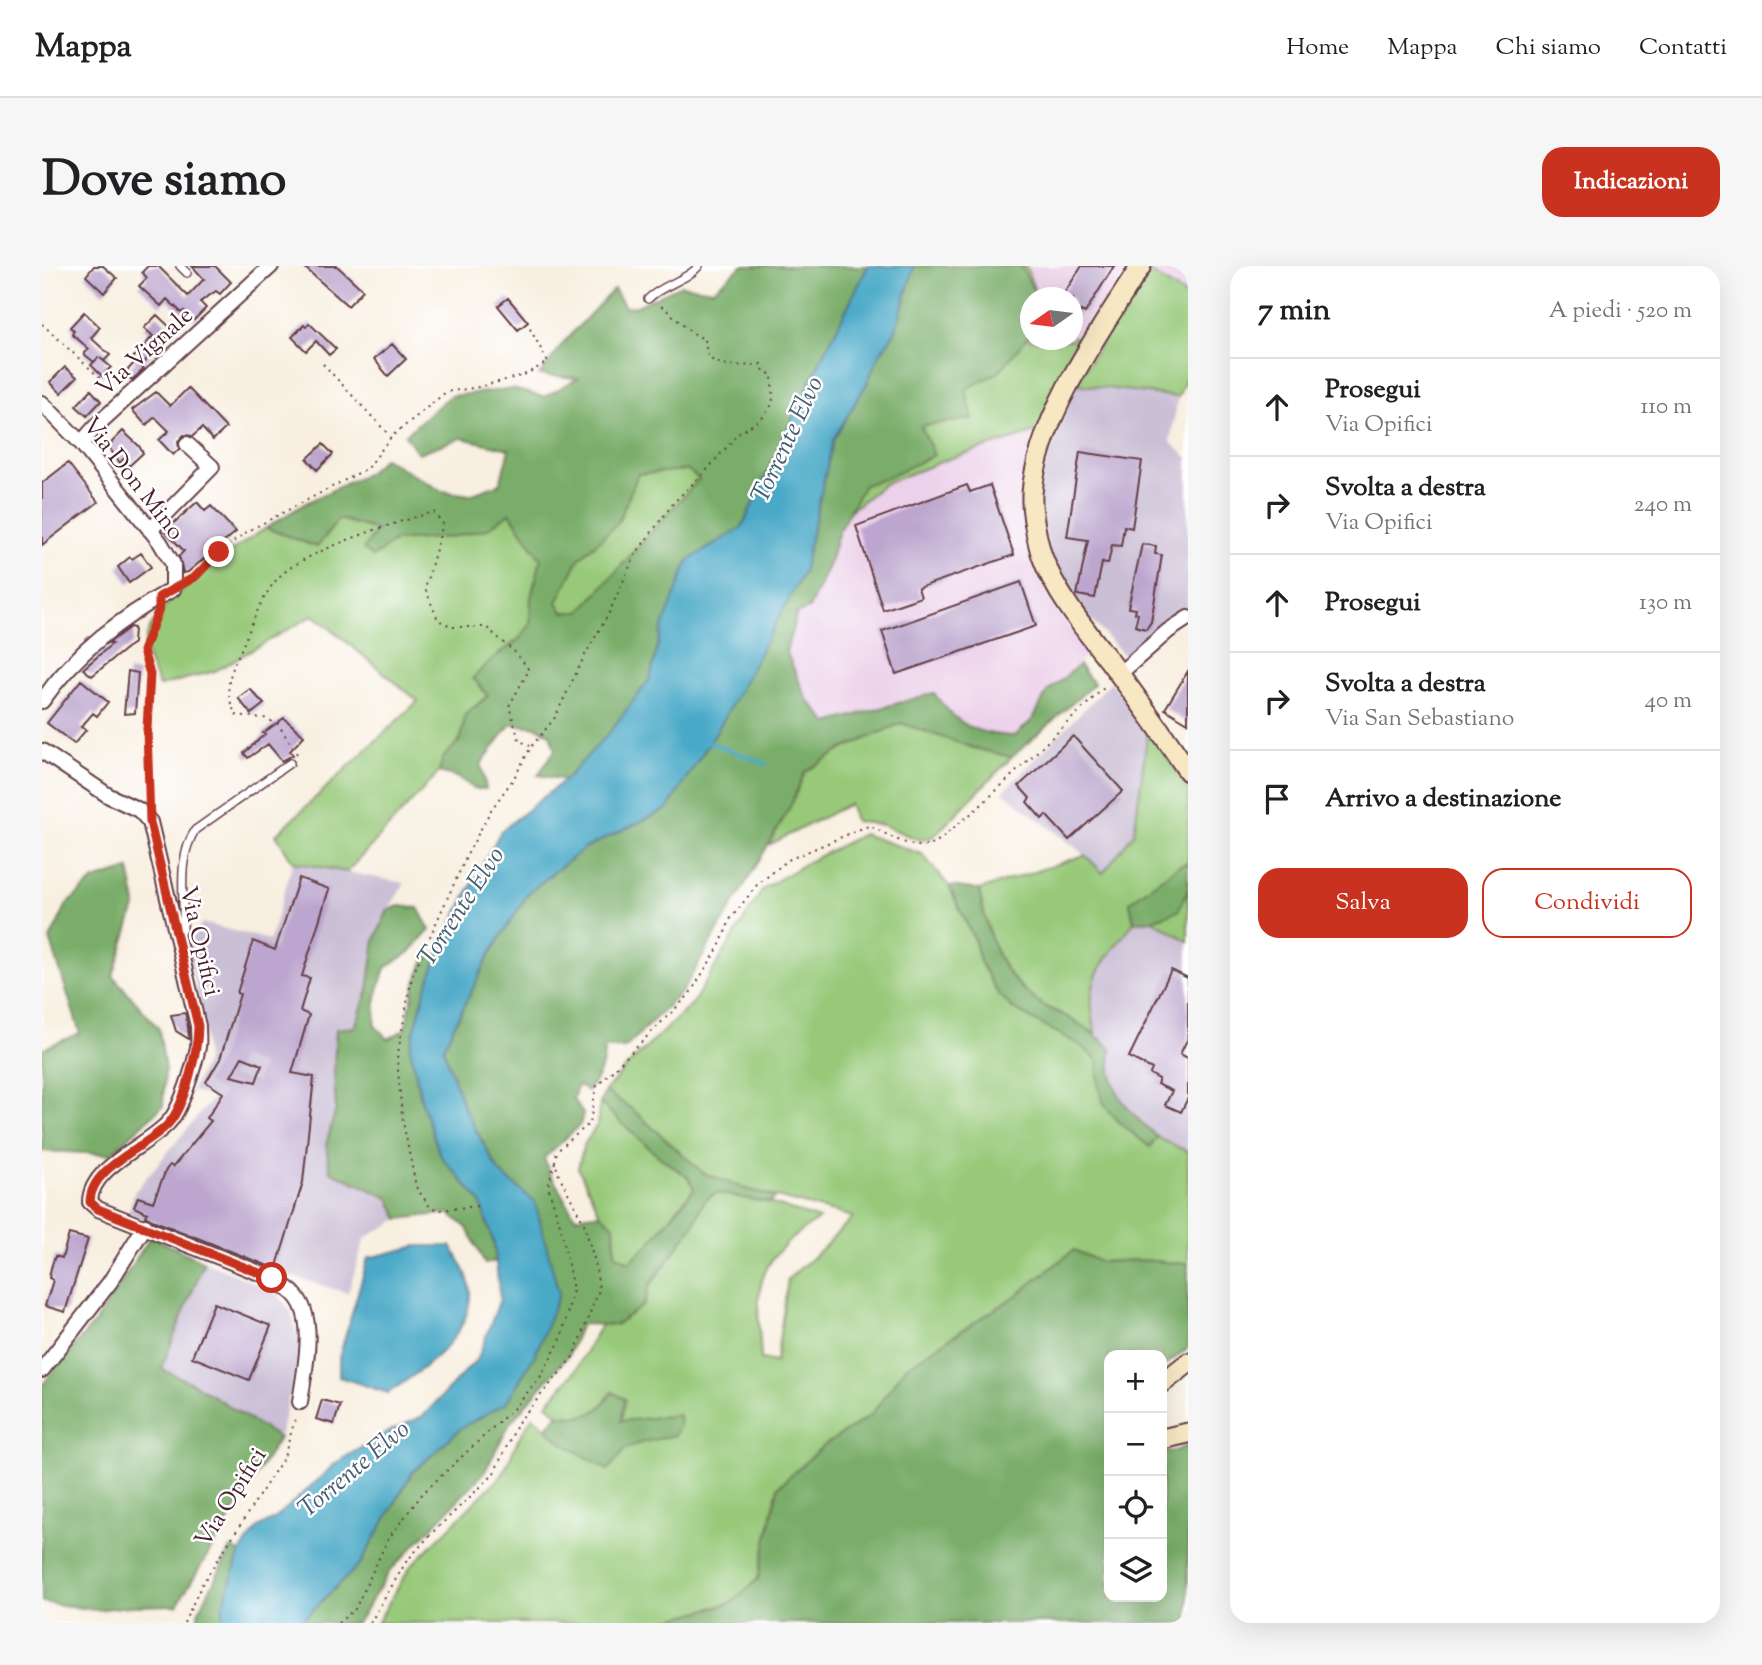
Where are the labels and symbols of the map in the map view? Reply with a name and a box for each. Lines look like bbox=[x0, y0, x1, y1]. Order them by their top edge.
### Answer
north arrow bbox=[1020, 287, 1083, 350]
street label: Via Vignale bbox=[89, 300, 201, 405]
water label: Torrente Elvo bbox=[743, 371, 834, 510]
street label: Via Don Mino bbox=[73, 410, 191, 548]
route end bbox=[203, 536, 234, 567]
water label: Torrente Elvo bbox=[410, 840, 515, 974]
street label: Via Opifici bbox=[170, 883, 228, 1000]
route start bbox=[256, 1262, 287, 1293]
water label: Torrente Elvo bbox=[291, 1412, 419, 1528]
street label: Via Opifici bbox=[188, 1441, 276, 1555]

